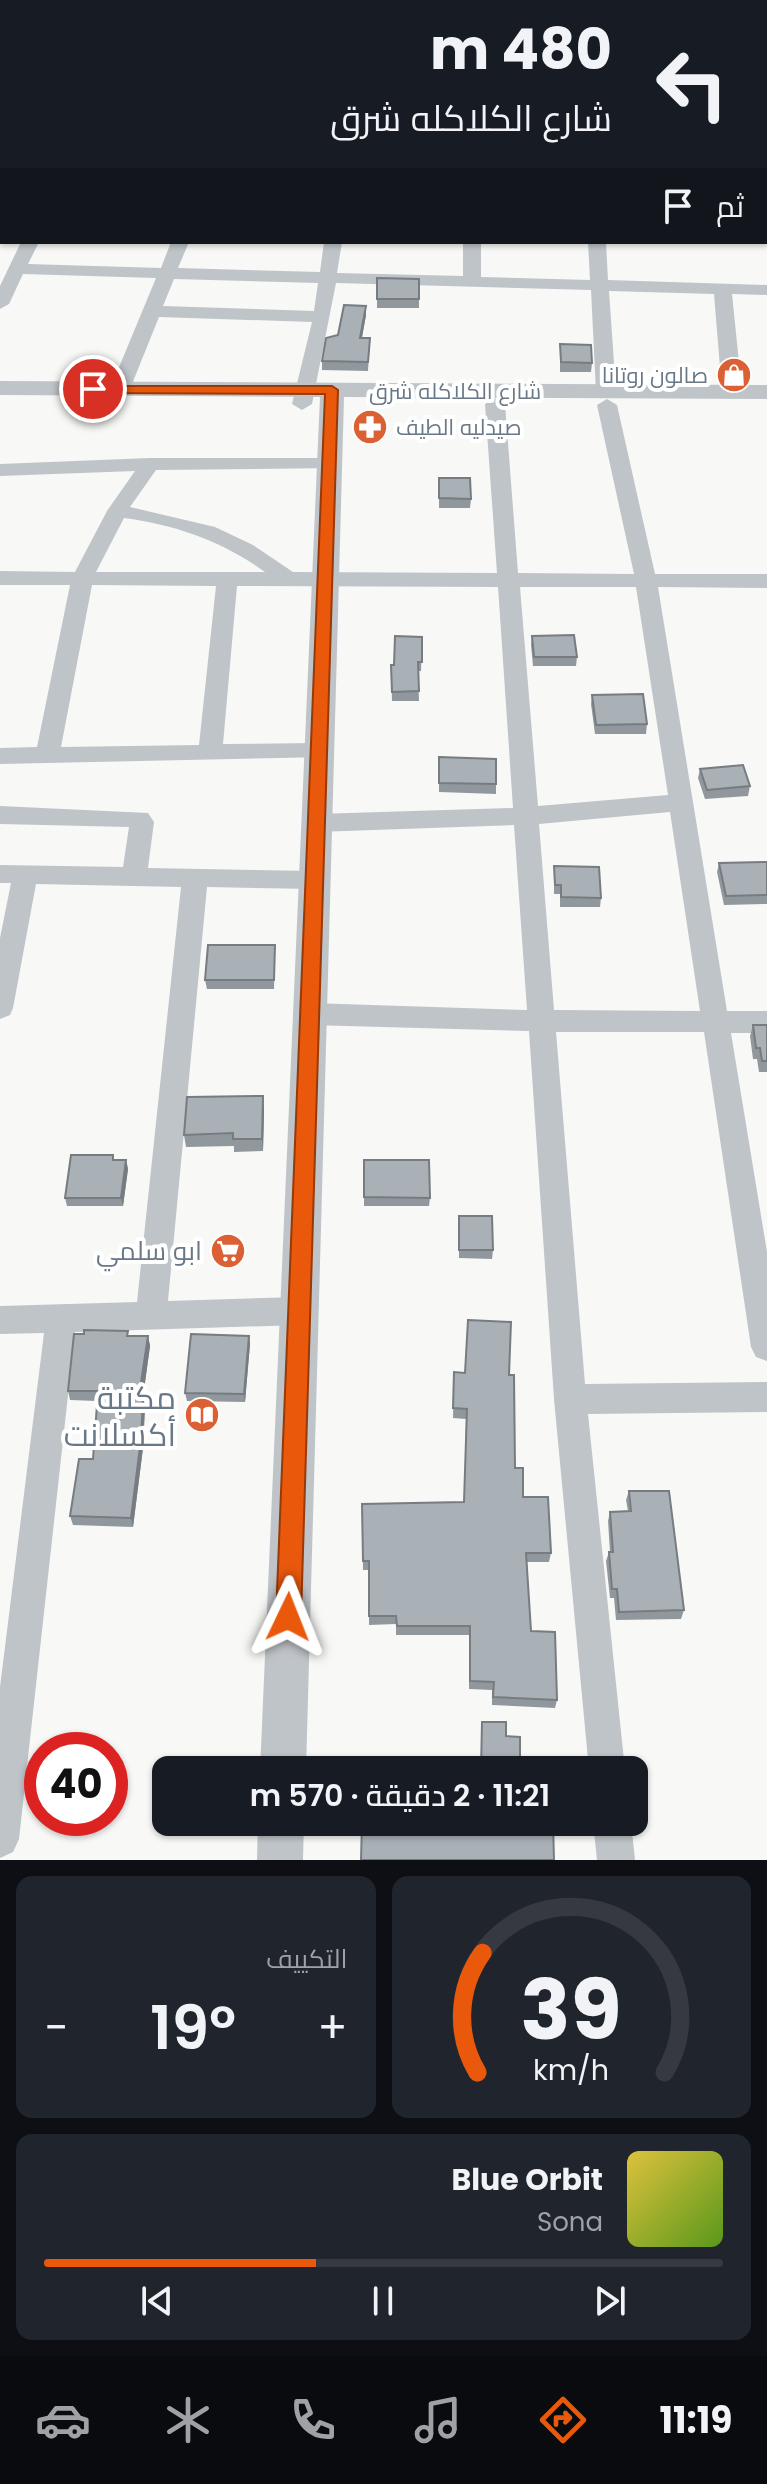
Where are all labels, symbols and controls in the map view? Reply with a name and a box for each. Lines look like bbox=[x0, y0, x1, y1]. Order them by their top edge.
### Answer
text: 480 m bbox=[430, 10, 612, 89]
icon: left bbox=[640, 32, 744, 136]
text: شارع الكلاكله شرق bbox=[330, 93, 612, 144]
icon: arrive bbox=[656, 184, 700, 228]
text: ثم bbox=[716, 185, 744, 228]
pin bbox=[59, 355, 127, 423]
shop icon: صالون روتانا bbox=[715, 356, 753, 394]
place label: صالون روتانا bbox=[602, 360, 708, 391]
icon: arrive bbox=[71, 367, 115, 411]
street label: شارع الكلاكله شرق bbox=[369, 376, 541, 407]
pharmacy icon: صيدليه الطيف bbox=[351, 408, 389, 446]
place label: صيدليه الطيف bbox=[396, 412, 522, 443]
supermarket icon: ابو سلمي bbox=[209, 1232, 247, 1270]
place label: ابو سلمي bbox=[96, 1233, 202, 1272]
place label: مكتبة أكسلانت bbox=[64, 1375, 176, 1457]
library icon: مكتبة أكسلانت bbox=[183, 1396, 221, 1434]
position arrow bbox=[246, 1575, 330, 1659]
speed limit sign: 40 bbox=[24, 1732, 128, 1836]
text: 11:21 · 2 دقيقة · 570 m bbox=[250, 1774, 550, 1817]
text: التكييف bbox=[266, 1941, 348, 1977]
text: 39 bbox=[521, 1952, 622, 2068]
text: 19° bbox=[150, 1986, 236, 2070]
text: − bbox=[44, 1997, 68, 2058]
text: + bbox=[317, 1997, 347, 2058]
text: km/h bbox=[533, 2050, 609, 2090]
text: Blue Orbit bbox=[452, 2158, 603, 2201]
text: Sona bbox=[537, 2204, 603, 2240]
icon: previous bbox=[135, 2279, 179, 2323]
icon: pause bbox=[361, 2279, 405, 2323]
icon: next bbox=[588, 2279, 632, 2323]
icon: car bbox=[35, 2392, 91, 2448]
icon: climate bbox=[160, 2392, 216, 2448]
icon: phone bbox=[285, 2392, 341, 2448]
icon: music bbox=[410, 2392, 466, 2448]
icon: directions bbox=[535, 2392, 591, 2448]
text: 11:19 bbox=[660, 2395, 733, 2446]

